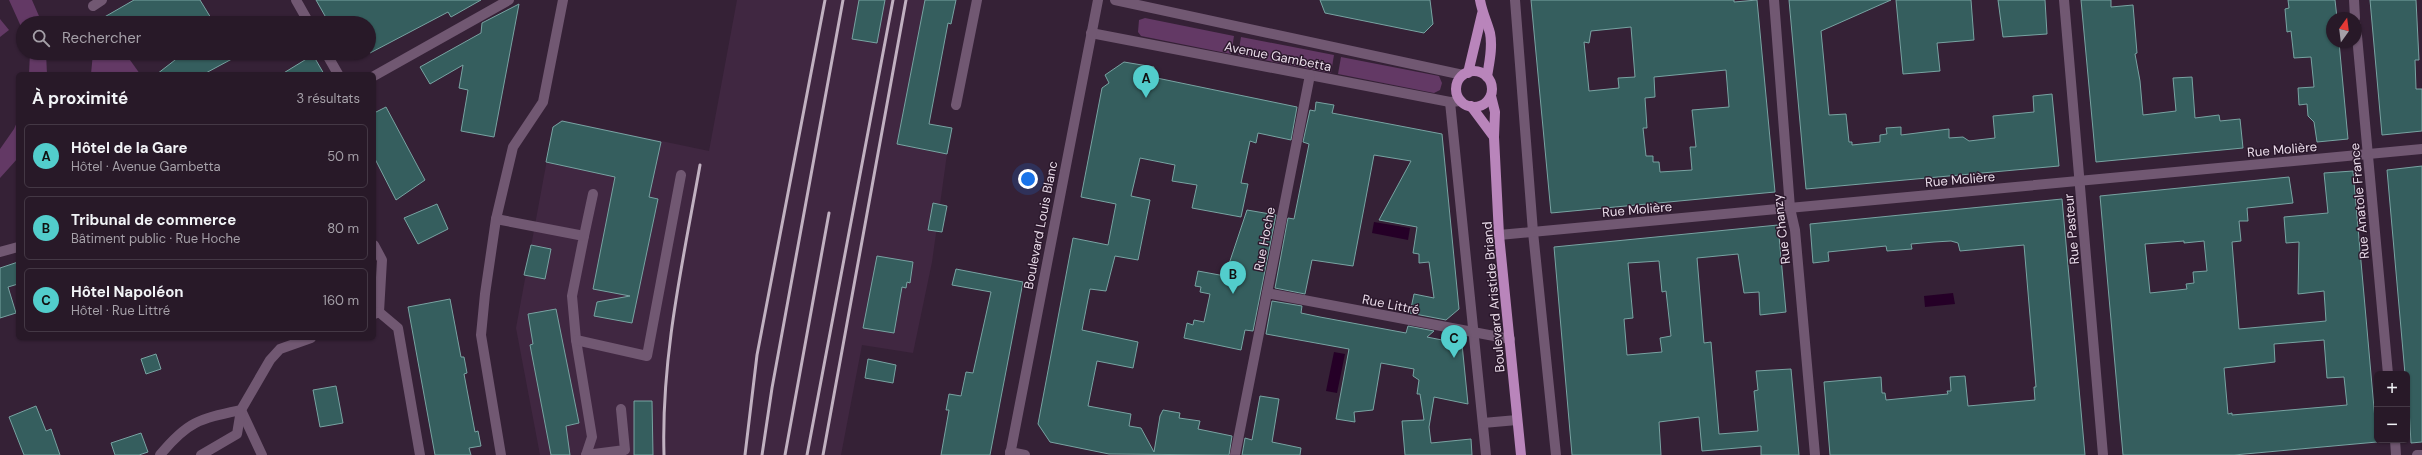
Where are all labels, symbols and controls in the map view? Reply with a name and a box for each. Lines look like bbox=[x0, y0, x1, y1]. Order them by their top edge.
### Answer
north arrow bbox=[2326, 12, 2362, 48]
search box bbox=[16, 16, 376, 60]
icon: search bbox=[30, 27, 52, 49]
text: Rechercher bbox=[62, 28, 141, 48]
street label: Avenue Gambetta bbox=[1223, 38, 1333, 75]
pin: A bbox=[1133, 65, 1159, 98]
text: À proximité bbox=[32, 87, 128, 109]
text: 3 résultats bbox=[296, 90, 360, 107]
text: Hôtel de la Gare bbox=[71, 138, 188, 158]
street label: Rue Molière bbox=[2246, 138, 2318, 161]
street label: Rue Anatole France bbox=[2346, 142, 2373, 260]
text: A bbox=[41, 148, 51, 165]
text: 50 m bbox=[327, 148, 359, 165]
text: Hôtel · Avenue Gambetta bbox=[71, 158, 221, 175]
street label: Boulevard Louis Blanc bbox=[1020, 159, 1061, 291]
street label: Rue Molière bbox=[1924, 168, 1996, 191]
your location bbox=[1018, 169, 1038, 189]
street label: Rue Chanzy bbox=[1769, 193, 1794, 265]
street label: Rue Pasteur bbox=[2060, 193, 2083, 265]
street label: Rue Molière bbox=[1601, 198, 1673, 221]
street label: Rue Hoche bbox=[1250, 206, 1279, 273]
text: Tribunal de commerce bbox=[71, 210, 236, 230]
text: B bbox=[42, 220, 50, 237]
text: 80 m bbox=[327, 220, 359, 237]
street label: Boulevard Aristide Briand bbox=[1478, 221, 1509, 373]
text: Bâtiment public · Rue Hoche bbox=[71, 230, 240, 247]
pin: B bbox=[1220, 261, 1246, 294]
text: Hôtel Napoléon bbox=[71, 282, 184, 302]
street label: Rue Littré bbox=[1361, 291, 1421, 318]
text: C bbox=[41, 292, 51, 309]
text: 160 m bbox=[323, 292, 359, 309]
text: Hôtel · Rue Littré bbox=[71, 302, 170, 319]
pin: C bbox=[1441, 325, 1467, 358]
map controls bbox=[2374, 371, 2410, 443]
button: + bbox=[2374, 371, 2410, 407]
button: − bbox=[2374, 407, 2410, 443]

